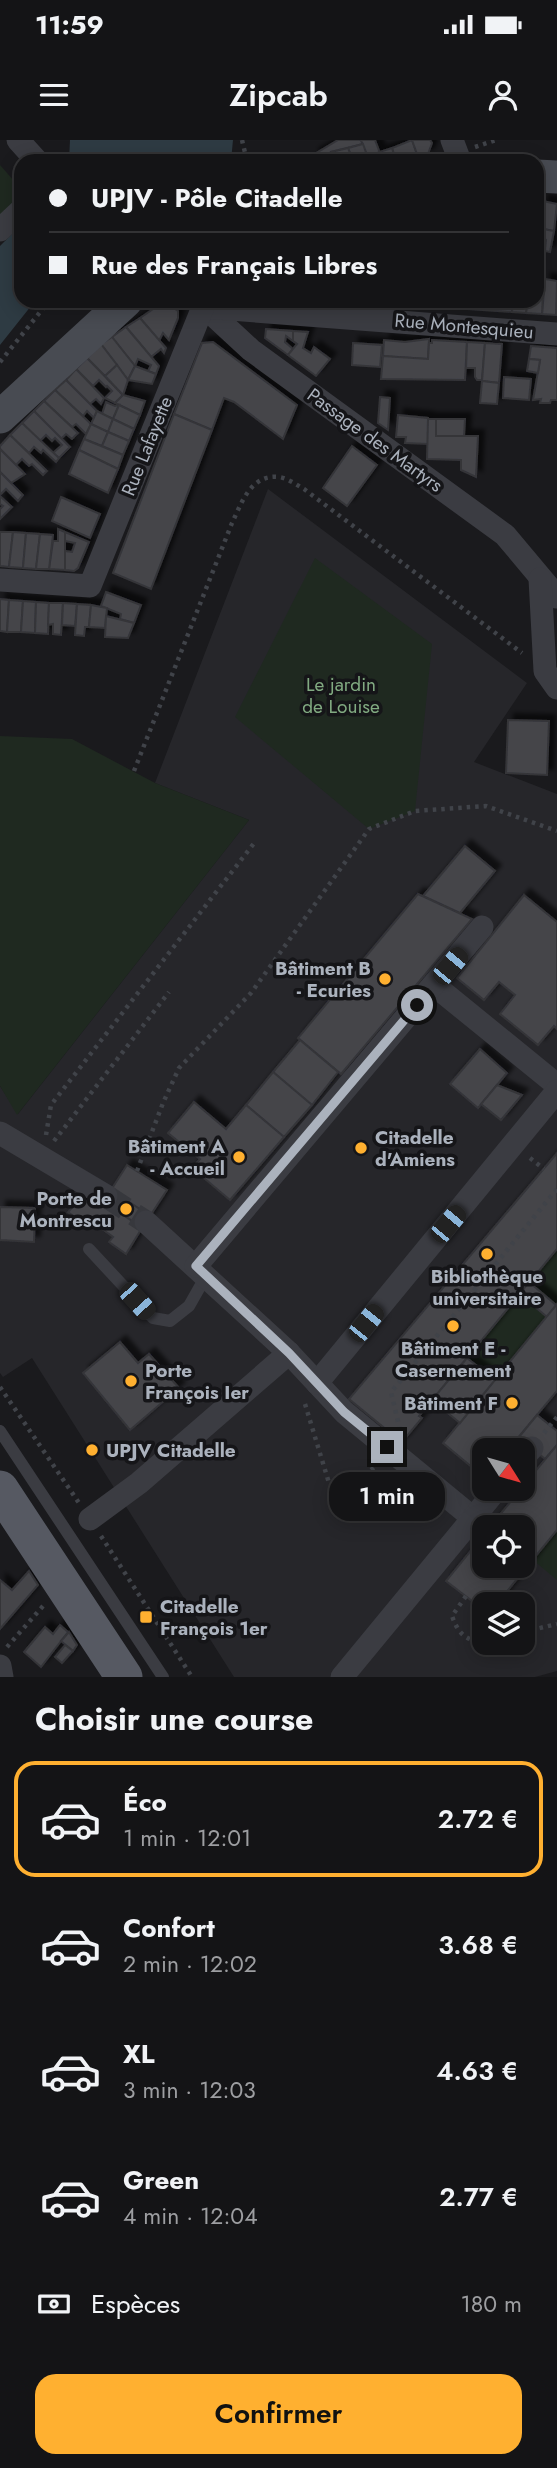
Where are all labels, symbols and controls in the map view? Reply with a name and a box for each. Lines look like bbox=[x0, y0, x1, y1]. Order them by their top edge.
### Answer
text: 11:59 bbox=[35, 6, 104, 44]
text: Zipcab bbox=[229, 72, 328, 118]
icon: menu bbox=[35, 76, 73, 114]
icon: person bbox=[484, 76, 522, 114]
text: UPJV - Pôle Citadelle bbox=[91, 179, 343, 217]
text: Rue des Français Libres bbox=[91, 246, 377, 284]
street label: Rue Montesquieu bbox=[393, 306, 535, 346]
street label: Passage des Martyrs bbox=[302, 382, 449, 499]
street label: Rue Lafayette bbox=[115, 392, 179, 500]
park label: Le jardin de Louise bbox=[302, 671, 380, 720]
car bbox=[429, 943, 472, 989]
place label: Bâtiment B - Ecuries bbox=[275, 955, 371, 1004]
marker: Bâtiment B - Ecuries bbox=[377, 971, 393, 987]
route start bbox=[401, 989, 433, 1021]
place label: Citadelle d'Amiens bbox=[375, 1124, 455, 1173]
place label: Bâtiment A - Accueil bbox=[128, 1133, 225, 1182]
marker: Citadelle d'Amiens bbox=[353, 1140, 369, 1156]
marker: Bâtiment A - Accueil bbox=[231, 1149, 247, 1165]
place label: Porte de Montrescu bbox=[20, 1185, 112, 1234]
marker: Porte de Montrescu bbox=[118, 1201, 134, 1217]
car bbox=[427, 1201, 470, 1247]
marker: Bibliothèque universitaire bbox=[479, 1246, 495, 1262]
place label: Bibliothèque universitaire bbox=[431, 1263, 543, 1312]
car bbox=[116, 1278, 159, 1324]
car bbox=[345, 1300, 388, 1346]
marker: Bâtiment E - Casernement bbox=[445, 1318, 461, 1334]
place label: Bâtiment E - Casernement bbox=[395, 1335, 511, 1384]
place label: Porte François Ier bbox=[145, 1357, 249, 1406]
marker: Porte François Ier bbox=[123, 1373, 139, 1389]
place label: Bâtiment F bbox=[404, 1390, 498, 1417]
marker: Bâtiment F bbox=[504, 1395, 520, 1411]
route end bbox=[371, 1431, 403, 1463]
place label: UPJV Citadelle bbox=[106, 1437, 236, 1464]
north arrow bbox=[472, 1438, 536, 1502]
map controls bbox=[472, 1438, 535, 1655]
marker: UPJV Citadelle bbox=[84, 1442, 100, 1458]
callout: 1 min bbox=[329, 1472, 445, 1520]
text: 1 min bbox=[359, 1479, 415, 1513]
button: locate bbox=[472, 1515, 535, 1578]
button: layers bbox=[472, 1592, 535, 1655]
place label: Citadelle François 1er bbox=[160, 1593, 268, 1642]
marker: Citadelle François 1er bbox=[138, 1609, 154, 1625]
text: Choisir une course bbox=[35, 1696, 313, 1742]
text: Éco bbox=[123, 1783, 167, 1821]
icon: car bbox=[39, 1788, 102, 1851]
text: 2.72 € bbox=[438, 1800, 518, 1838]
text: 1 min · 12:01 bbox=[123, 1821, 251, 1855]
text: Confort bbox=[123, 1909, 215, 1947]
icon: car bbox=[39, 1914, 102, 1977]
text: 3.68 € bbox=[438, 1926, 518, 1964]
text: 2 min · 12:02 bbox=[123, 1947, 257, 1981]
text: XL bbox=[123, 2035, 155, 2073]
icon: car bbox=[39, 2040, 102, 2103]
text: 4.63 € bbox=[436, 2052, 518, 2090]
text: 3 min · 12:03 bbox=[123, 2073, 256, 2107]
text: Green bbox=[123, 2161, 199, 2199]
icon: car bbox=[39, 2166, 102, 2229]
text: 2.77 € bbox=[439, 2178, 518, 2216]
text: 4 min · 12:04 bbox=[123, 2199, 258, 2233]
icon: cash bbox=[35, 2285, 73, 2323]
text: Espèces bbox=[91, 2285, 180, 2323]
text: 180 m bbox=[460, 2287, 522, 2321]
button: Confirmer bbox=[35, 2374, 522, 2454]

